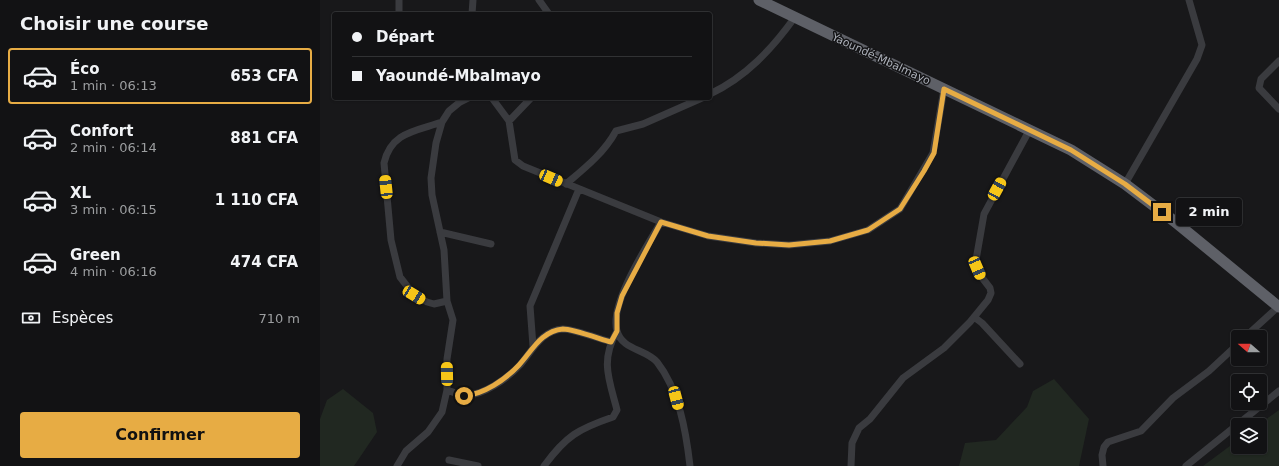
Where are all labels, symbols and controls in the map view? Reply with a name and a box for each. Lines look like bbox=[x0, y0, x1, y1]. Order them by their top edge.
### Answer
text: Choisir une course bbox=[20, 13, 208, 34]
text: Départ bbox=[376, 28, 434, 46]
street label: Yaoundé-Mbalmayo bbox=[829, 30, 933, 88]
icon: car bbox=[22, 58, 58, 94]
text: Éco bbox=[70, 60, 99, 78]
text: 653 CFA bbox=[230, 67, 298, 85]
text: Yaoundé-Mbalmayo bbox=[376, 67, 541, 85]
text: 1 min · 06:13 bbox=[70, 78, 157, 93]
icon: car bbox=[22, 120, 58, 156]
text: Confort bbox=[70, 122, 133, 140]
text: 881 CFA bbox=[230, 129, 298, 147]
text: 2 min · 06:14 bbox=[70, 140, 157, 155]
car bbox=[538, 168, 564, 188]
car bbox=[379, 174, 393, 200]
car bbox=[986, 176, 1008, 202]
icon: car bbox=[22, 182, 58, 218]
text: XL bbox=[70, 184, 91, 202]
text: 1 110 CFA bbox=[215, 191, 298, 209]
callout: 2 min bbox=[1176, 198, 1242, 226]
text: 3 min · 06:15 bbox=[70, 202, 157, 217]
route end bbox=[1153, 203, 1171, 221]
text: 2 min bbox=[1189, 204, 1229, 219]
icon: car bbox=[22, 244, 58, 280]
text: Green bbox=[70, 246, 121, 264]
text: 474 CFA bbox=[230, 253, 298, 271]
car bbox=[967, 255, 987, 281]
text: 4 min · 06:16 bbox=[70, 264, 157, 279]
car bbox=[401, 284, 427, 306]
icon: cash bbox=[20, 307, 42, 329]
text: Espèces bbox=[52, 309, 113, 327]
text: 710 m bbox=[258, 311, 300, 326]
north arrow bbox=[1231, 330, 1267, 366]
map controls bbox=[1231, 330, 1267, 454]
car bbox=[441, 362, 453, 386]
button: locate bbox=[1231, 374, 1267, 410]
car bbox=[667, 385, 685, 411]
route start bbox=[455, 387, 473, 405]
button: Confirmer bbox=[20, 412, 300, 458]
button: layers bbox=[1231, 418, 1267, 454]

